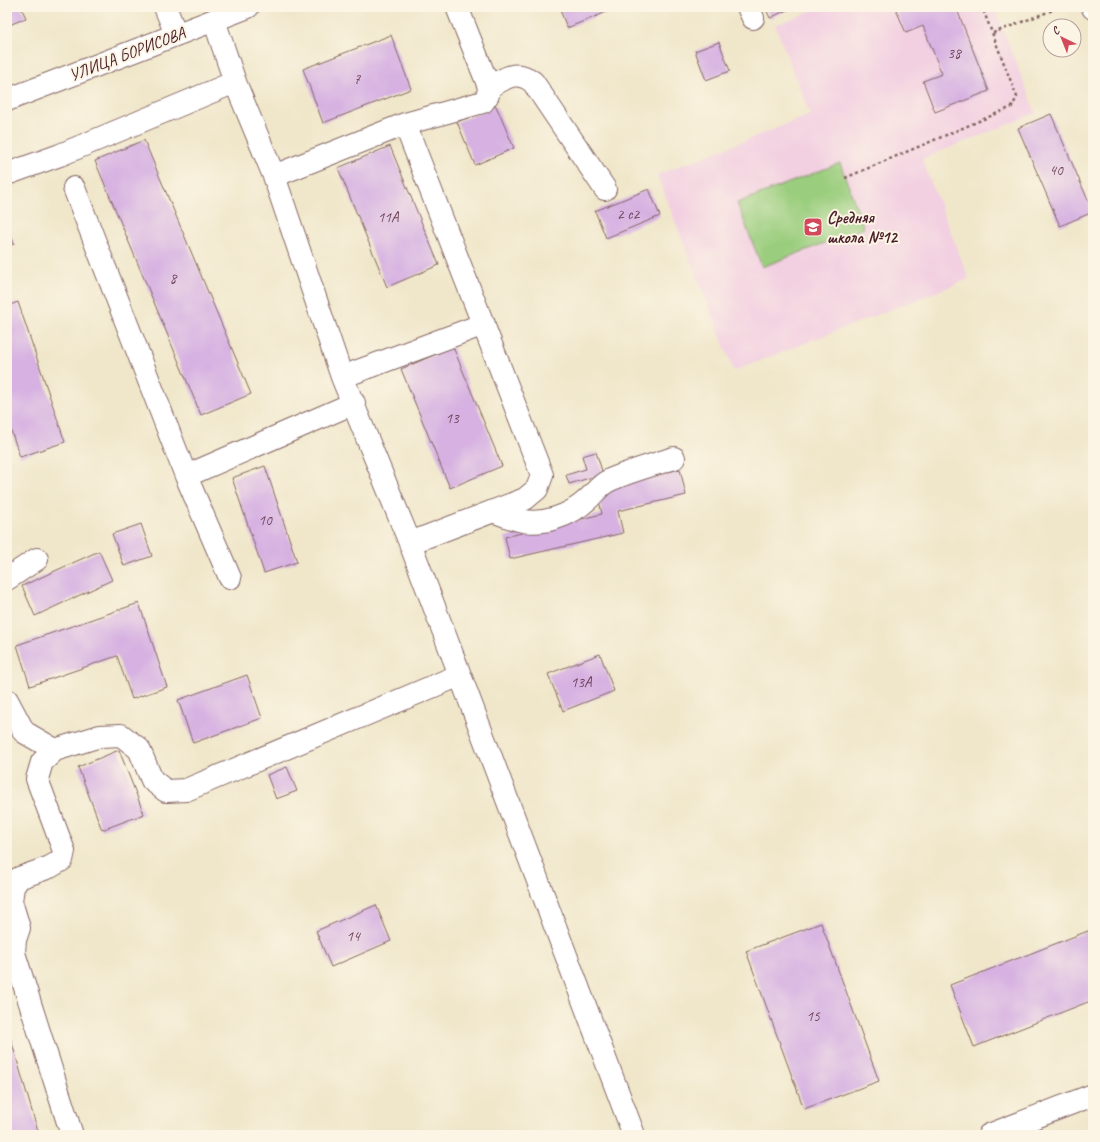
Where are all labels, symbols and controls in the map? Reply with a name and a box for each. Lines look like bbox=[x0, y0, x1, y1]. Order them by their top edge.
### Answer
north arrow bbox=[1042, 18, 1082, 58]
street label: УЛИЦА БОРИСОВА bbox=[66, 22, 189, 86]
text: С bbox=[1048, 23, 1063, 38]
house number: 38 bbox=[947, 44, 962, 63]
house number: 7 bbox=[354, 70, 362, 89]
house number: 40 bbox=[1049, 161, 1064, 180]
house number: 2 с2 bbox=[617, 205, 640, 224]
place label: Средняя школа №12 bbox=[827, 207, 898, 248]
house number: 11А bbox=[377, 208, 400, 227]
school or university icon: Средняя школа №12 bbox=[802, 216, 824, 238]
house number: 8 bbox=[170, 269, 178, 288]
house number: 13 bbox=[445, 409, 460, 428]
house number: 10 bbox=[258, 511, 273, 530]
house number: 13А bbox=[570, 673, 593, 692]
house number: 14 bbox=[346, 927, 361, 946]
house number: 15 bbox=[806, 1007, 821, 1026]

